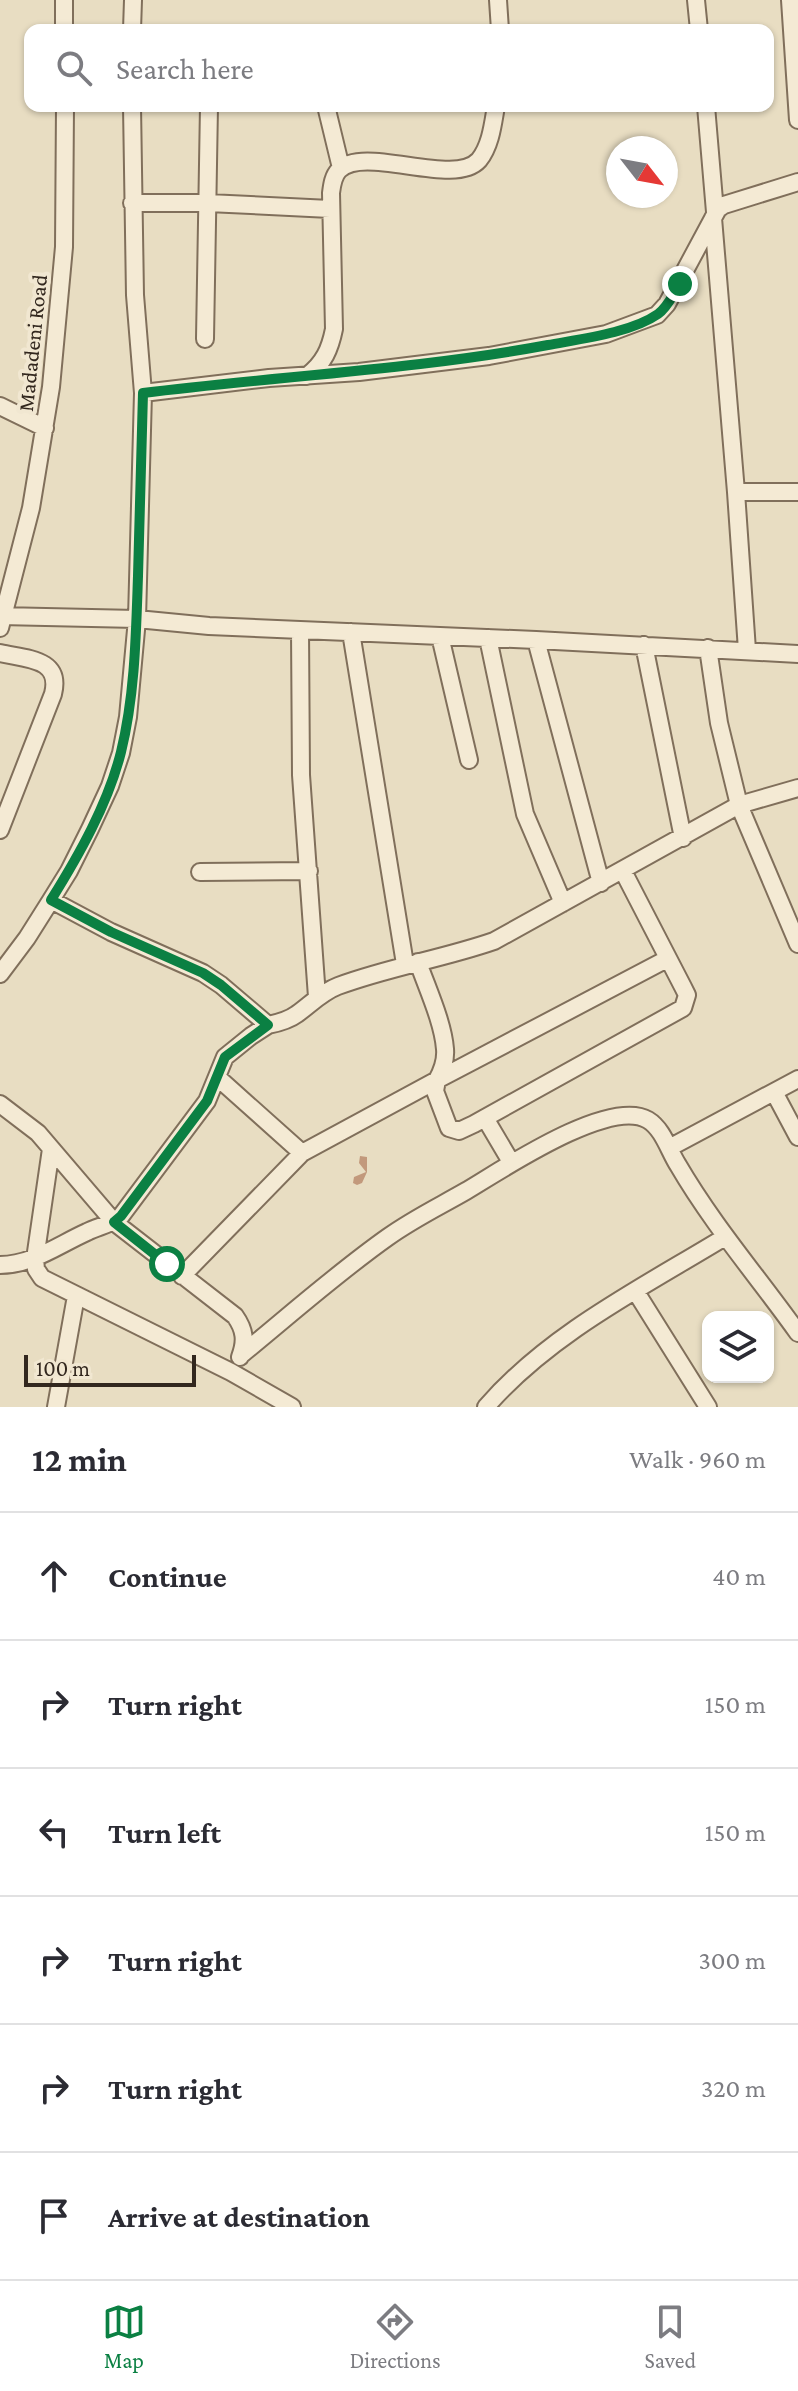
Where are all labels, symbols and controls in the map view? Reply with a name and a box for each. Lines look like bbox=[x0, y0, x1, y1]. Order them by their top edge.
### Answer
search box bbox=[24, 24, 774, 112]
icon: search bbox=[52, 46, 96, 90]
text: Search here bbox=[116, 52, 254, 85]
north arrow bbox=[606, 136, 678, 208]
route end bbox=[662, 266, 698, 302]
street label: Madadeni Road bbox=[13, 273, 52, 413]
route start bbox=[149, 1246, 185, 1282]
map controls bbox=[702, 1311, 774, 1383]
button: layers bbox=[702, 1311, 774, 1383]
scale bar bbox=[24, 1351, 196, 1387]
text: 100 m bbox=[36, 1356, 90, 1381]
text: 12 min bbox=[32, 1441, 127, 1478]
text: Walk · 960 m bbox=[629, 1445, 766, 1474]
icon: ahead bbox=[32, 1554, 76, 1598]
text: Continue bbox=[108, 1560, 227, 1593]
text: 40 m bbox=[712, 1562, 766, 1591]
icon: right bbox=[32, 1682, 76, 1726]
text: Turn right bbox=[108, 1688, 242, 1721]
text: 150 m bbox=[705, 1690, 766, 1719]
icon: left bbox=[32, 1810, 76, 1854]
text: Turn left bbox=[108, 1816, 221, 1849]
text: 150 m bbox=[705, 1818, 766, 1847]
icon: right bbox=[32, 1938, 76, 1982]
text: Turn right bbox=[108, 1944, 242, 1977]
text: 300 m bbox=[698, 1946, 766, 1975]
icon: right bbox=[32, 2066, 76, 2110]
text: Turn right bbox=[108, 2072, 242, 2105]
text: 320 m bbox=[701, 2074, 766, 2103]
icon: arrive bbox=[32, 2194, 76, 2238]
text: Arrive at destination bbox=[108, 2200, 370, 2233]
tab: Map bbox=[102, 2300, 146, 2373]
tab: Directions bbox=[350, 2300, 441, 2373]
tab: Saved bbox=[645, 2300, 696, 2373]

